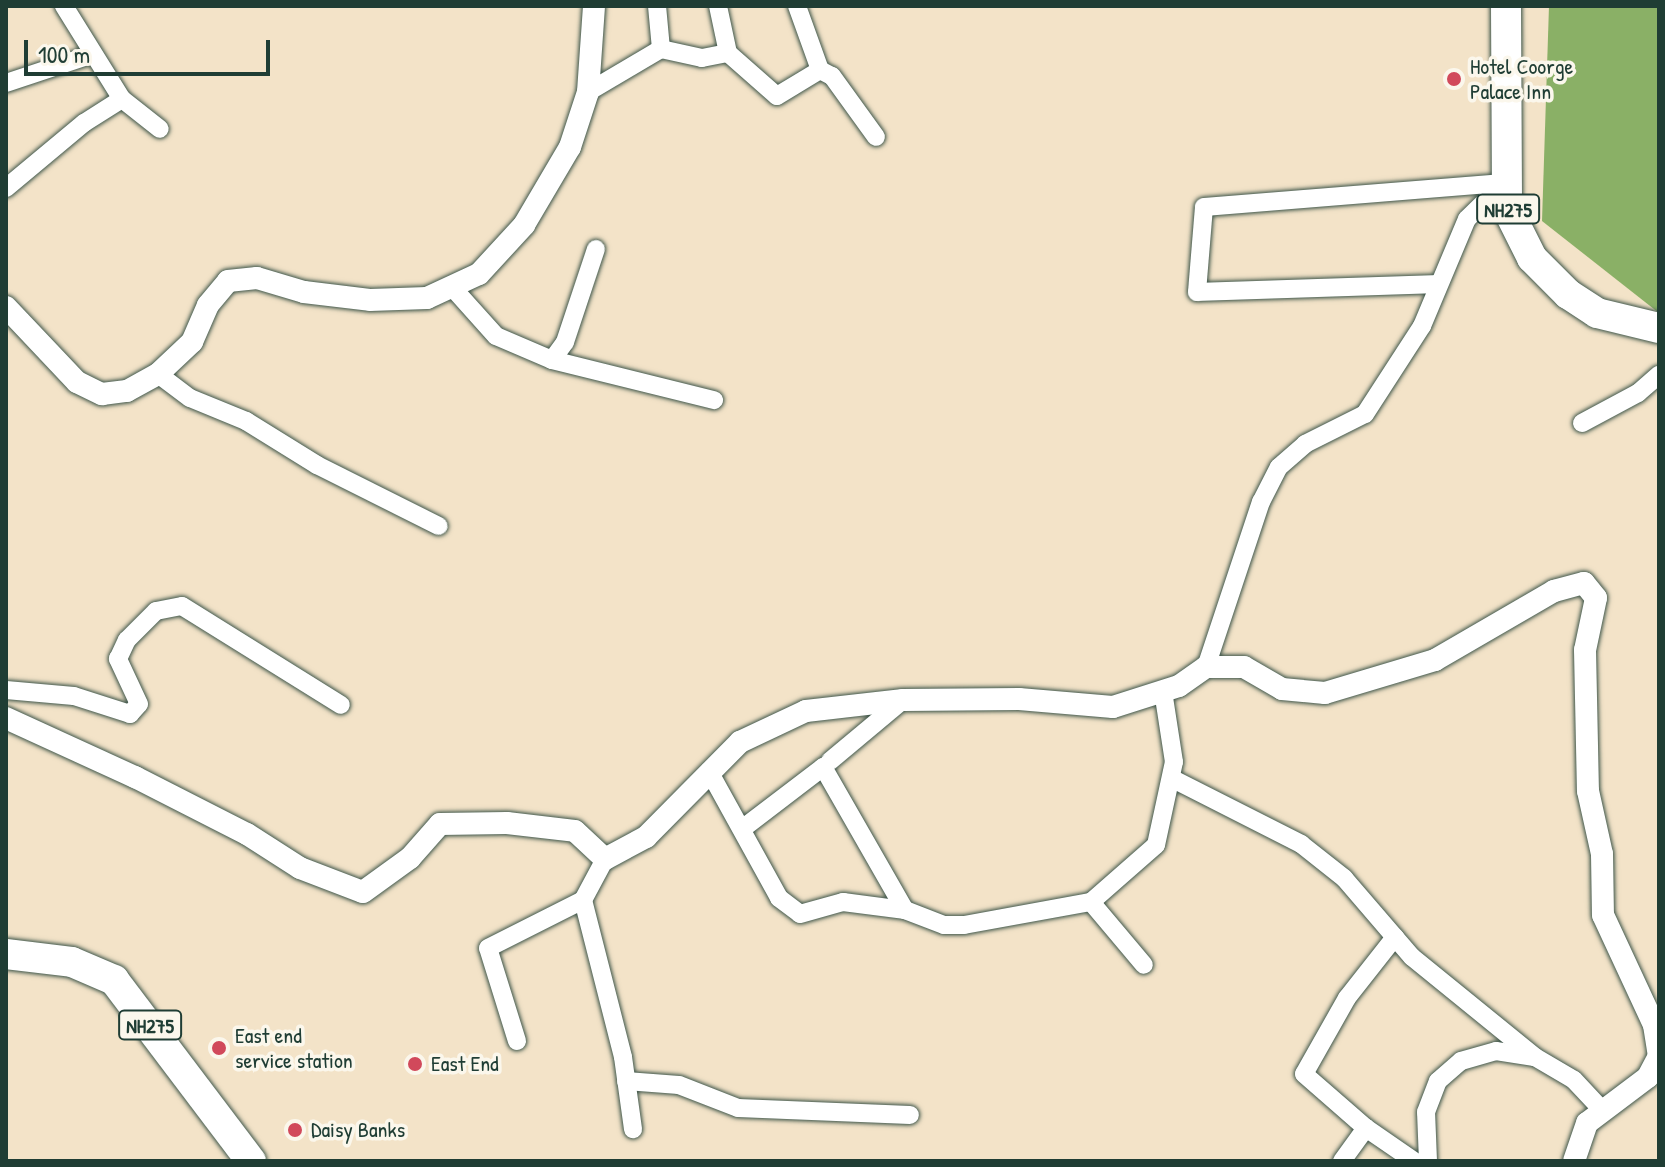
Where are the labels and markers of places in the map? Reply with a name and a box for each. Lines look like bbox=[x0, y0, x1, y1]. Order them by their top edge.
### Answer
place label: Hotel Coorge Palace Inn bbox=[1470, 53, 1573, 104]
marker: Hotel Coorge Palace Inn bbox=[1445, 70, 1463, 88]
place label: East end service station bbox=[235, 1022, 353, 1074]
marker: East end service station bbox=[210, 1039, 228, 1057]
place label: East End bbox=[431, 1051, 499, 1077]
marker: East End bbox=[406, 1055, 424, 1073]
place label: Daisy Banks bbox=[311, 1117, 405, 1143]
marker: Daisy Banks bbox=[286, 1121, 304, 1139]

